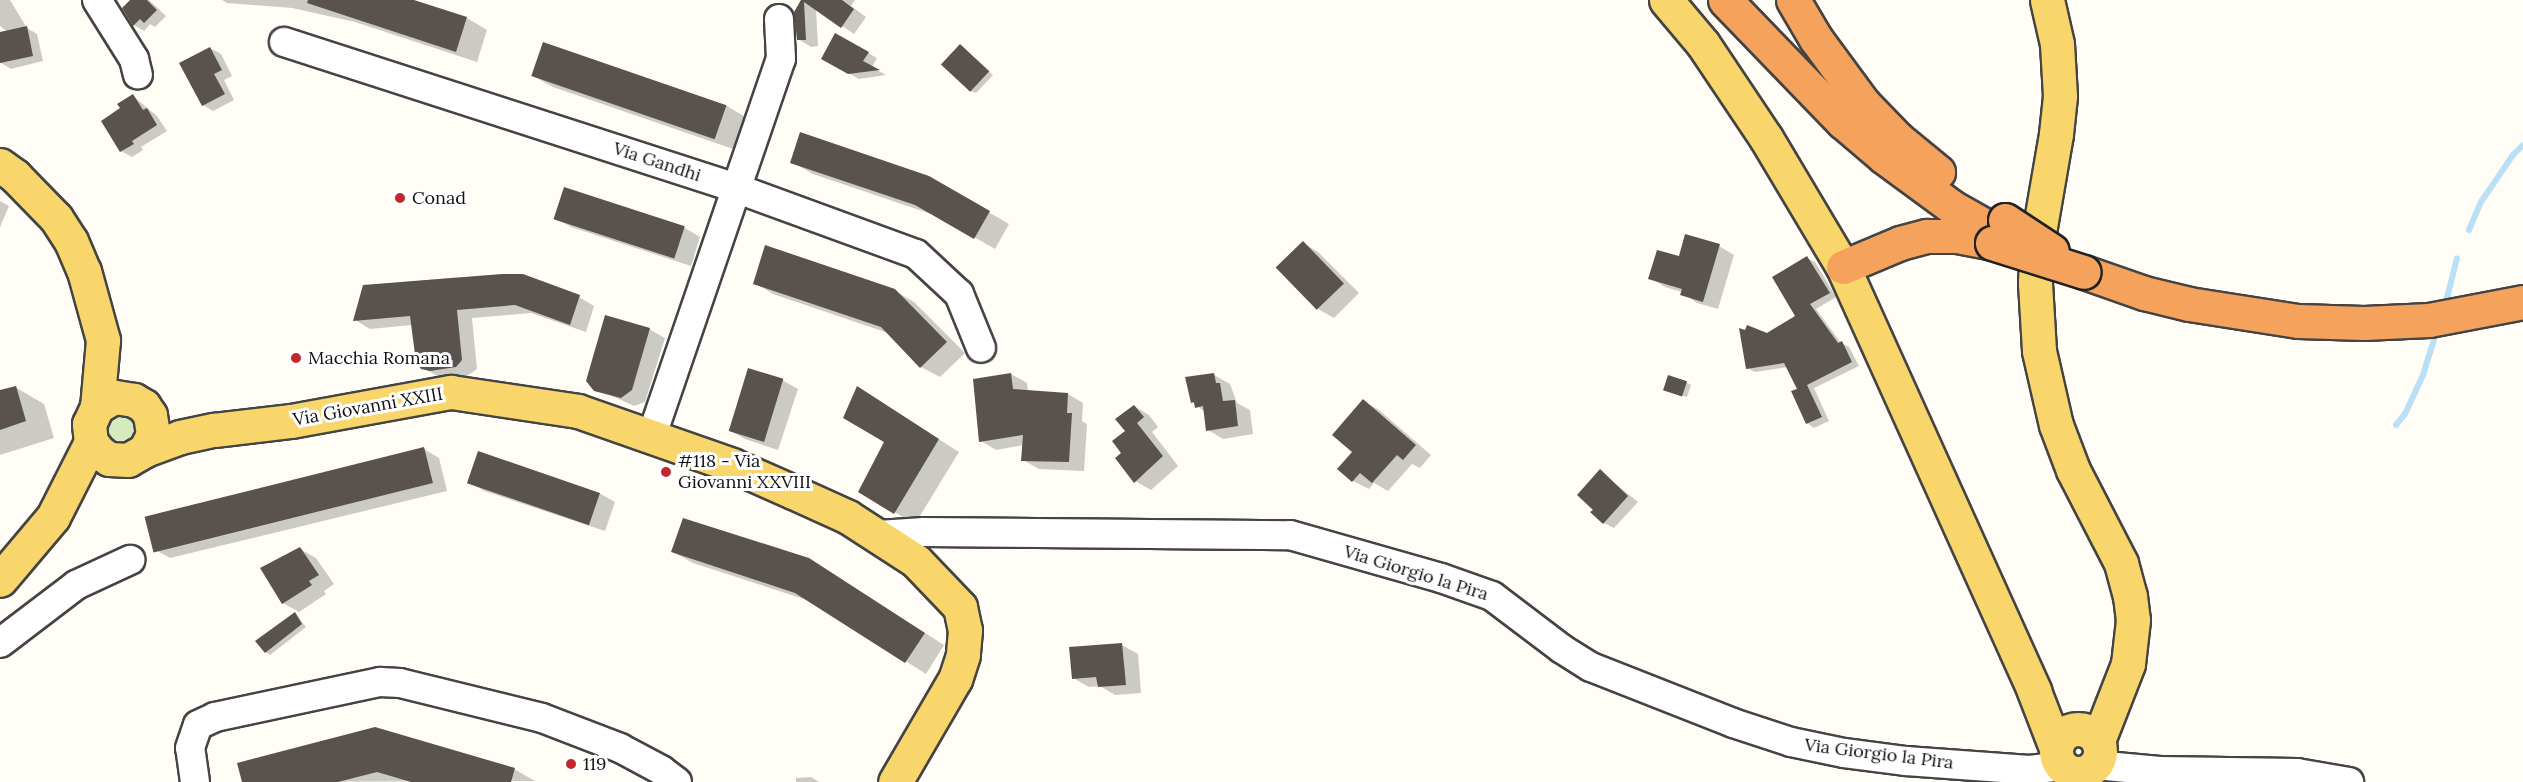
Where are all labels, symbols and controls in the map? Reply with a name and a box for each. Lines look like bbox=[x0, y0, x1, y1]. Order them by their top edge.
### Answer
street label: Via Gandhi bbox=[610, 138, 704, 186]
place label: Conad bbox=[412, 187, 466, 209]
marker: Conad bbox=[393, 191, 407, 205]
place label: Macchia Romana bbox=[308, 347, 450, 369]
marker: Macchia Romana bbox=[289, 351, 303, 365]
street label: Via Giovanni XXIII bbox=[291, 383, 445, 431]
place label: #118 - Via Giovanni XXVIII bbox=[678, 451, 811, 494]
marker: #118 - Via Giovanni XXVIII bbox=[659, 465, 673, 479]
street label: Via Giorgio la Pira bbox=[1341, 541, 1491, 605]
street label: Via Giorgio la Pira bbox=[1803, 734, 1955, 774]
place label: 119 bbox=[583, 753, 607, 775]
marker: 119 bbox=[564, 757, 578, 771]

